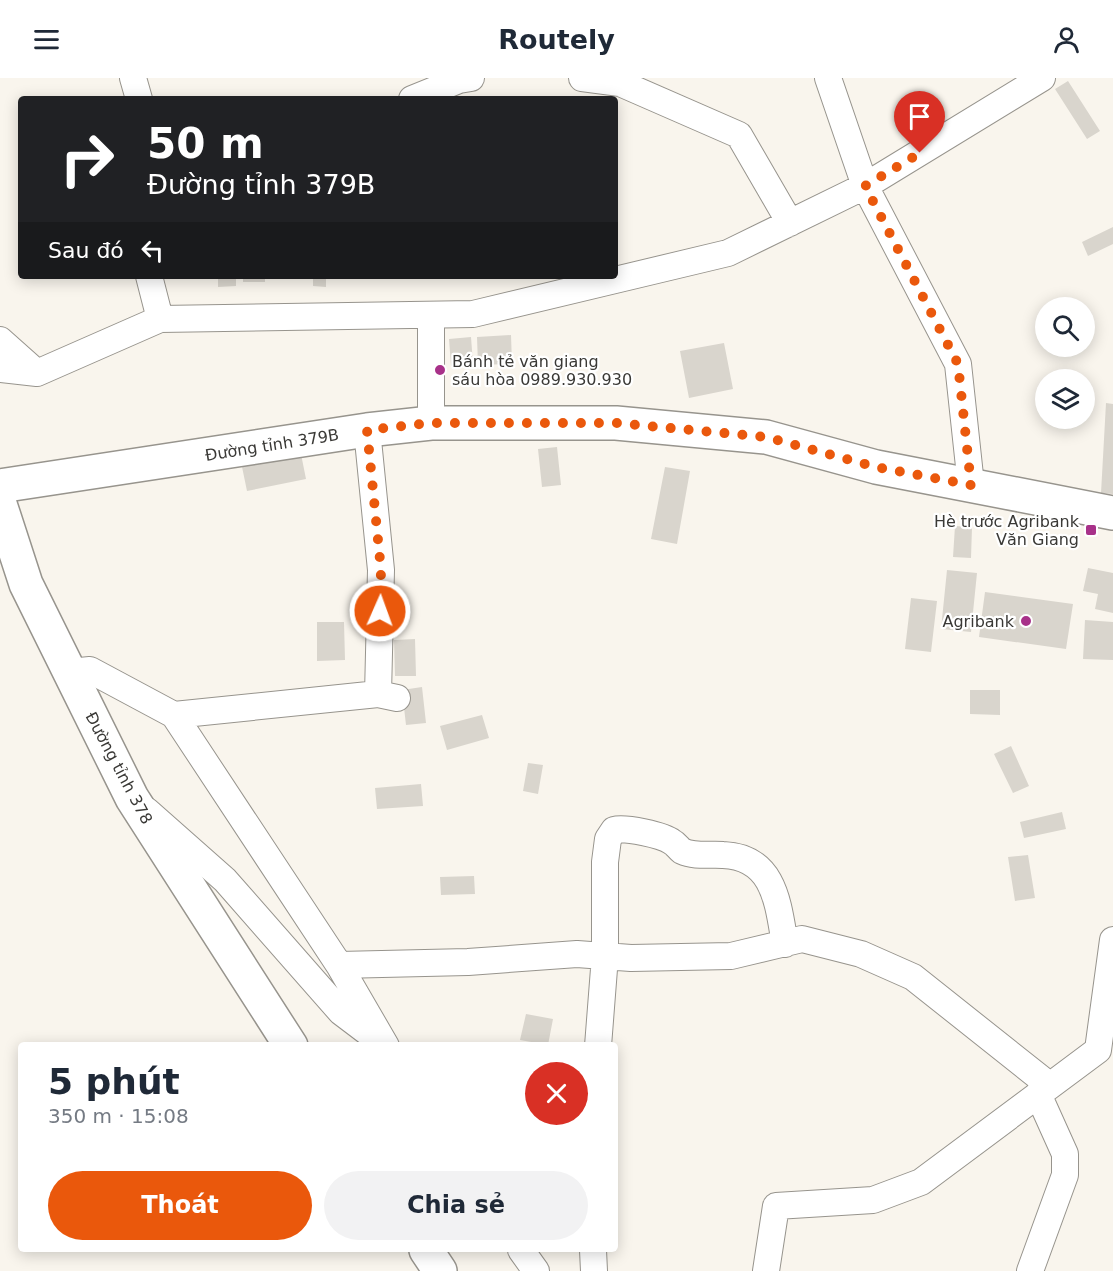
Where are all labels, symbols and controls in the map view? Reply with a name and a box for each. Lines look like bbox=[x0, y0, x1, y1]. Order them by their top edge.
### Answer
icon: menu bbox=[30, 23, 63, 56]
icon: person bbox=[1050, 23, 1083, 56]
text: Routely bbox=[498, 24, 615, 55]
pin bbox=[894, 91, 945, 153]
icon: arrive bbox=[903, 100, 936, 133]
text: 50 m bbox=[147, 119, 264, 168]
icon: right bbox=[48, 120, 126, 198]
text: Đường tỉnh 379B bbox=[147, 169, 375, 200]
icon: left bbox=[136, 234, 169, 267]
text: Sau đó bbox=[48, 238, 124, 263]
map controls bbox=[1035, 297, 1095, 429]
button: search bbox=[1035, 297, 1095, 357]
place label: Bánh tẻ văn giang sáu hòa 0989.930.930 bbox=[452, 352, 632, 389]
marker: Bánh tẻ văn giang sáu hòa 0989.930.930 bbox=[433, 363, 447, 377]
button: layers bbox=[1035, 369, 1095, 429]
street label: Đường tỉnh 379B bbox=[204, 425, 340, 465]
place label: Hè trước Agribank Văn Giang bbox=[934, 512, 1080, 549]
marker: Hè trước Agribank Văn Giang bbox=[1084, 523, 1098, 537]
position arrow bbox=[348, 579, 412, 643]
place label: Agribank bbox=[943, 612, 1015, 631]
marker: Agribank bbox=[1019, 614, 1033, 628]
street label: Đường tỉnh 378 bbox=[81, 709, 157, 827]
text: 5 phút bbox=[48, 1061, 180, 1102]
button: close bbox=[525, 1062, 588, 1125]
text: 350 m · 15:08 bbox=[48, 1104, 189, 1128]
button: Thoát bbox=[48, 1171, 312, 1240]
button: Chia sẻ bbox=[324, 1171, 588, 1240]

